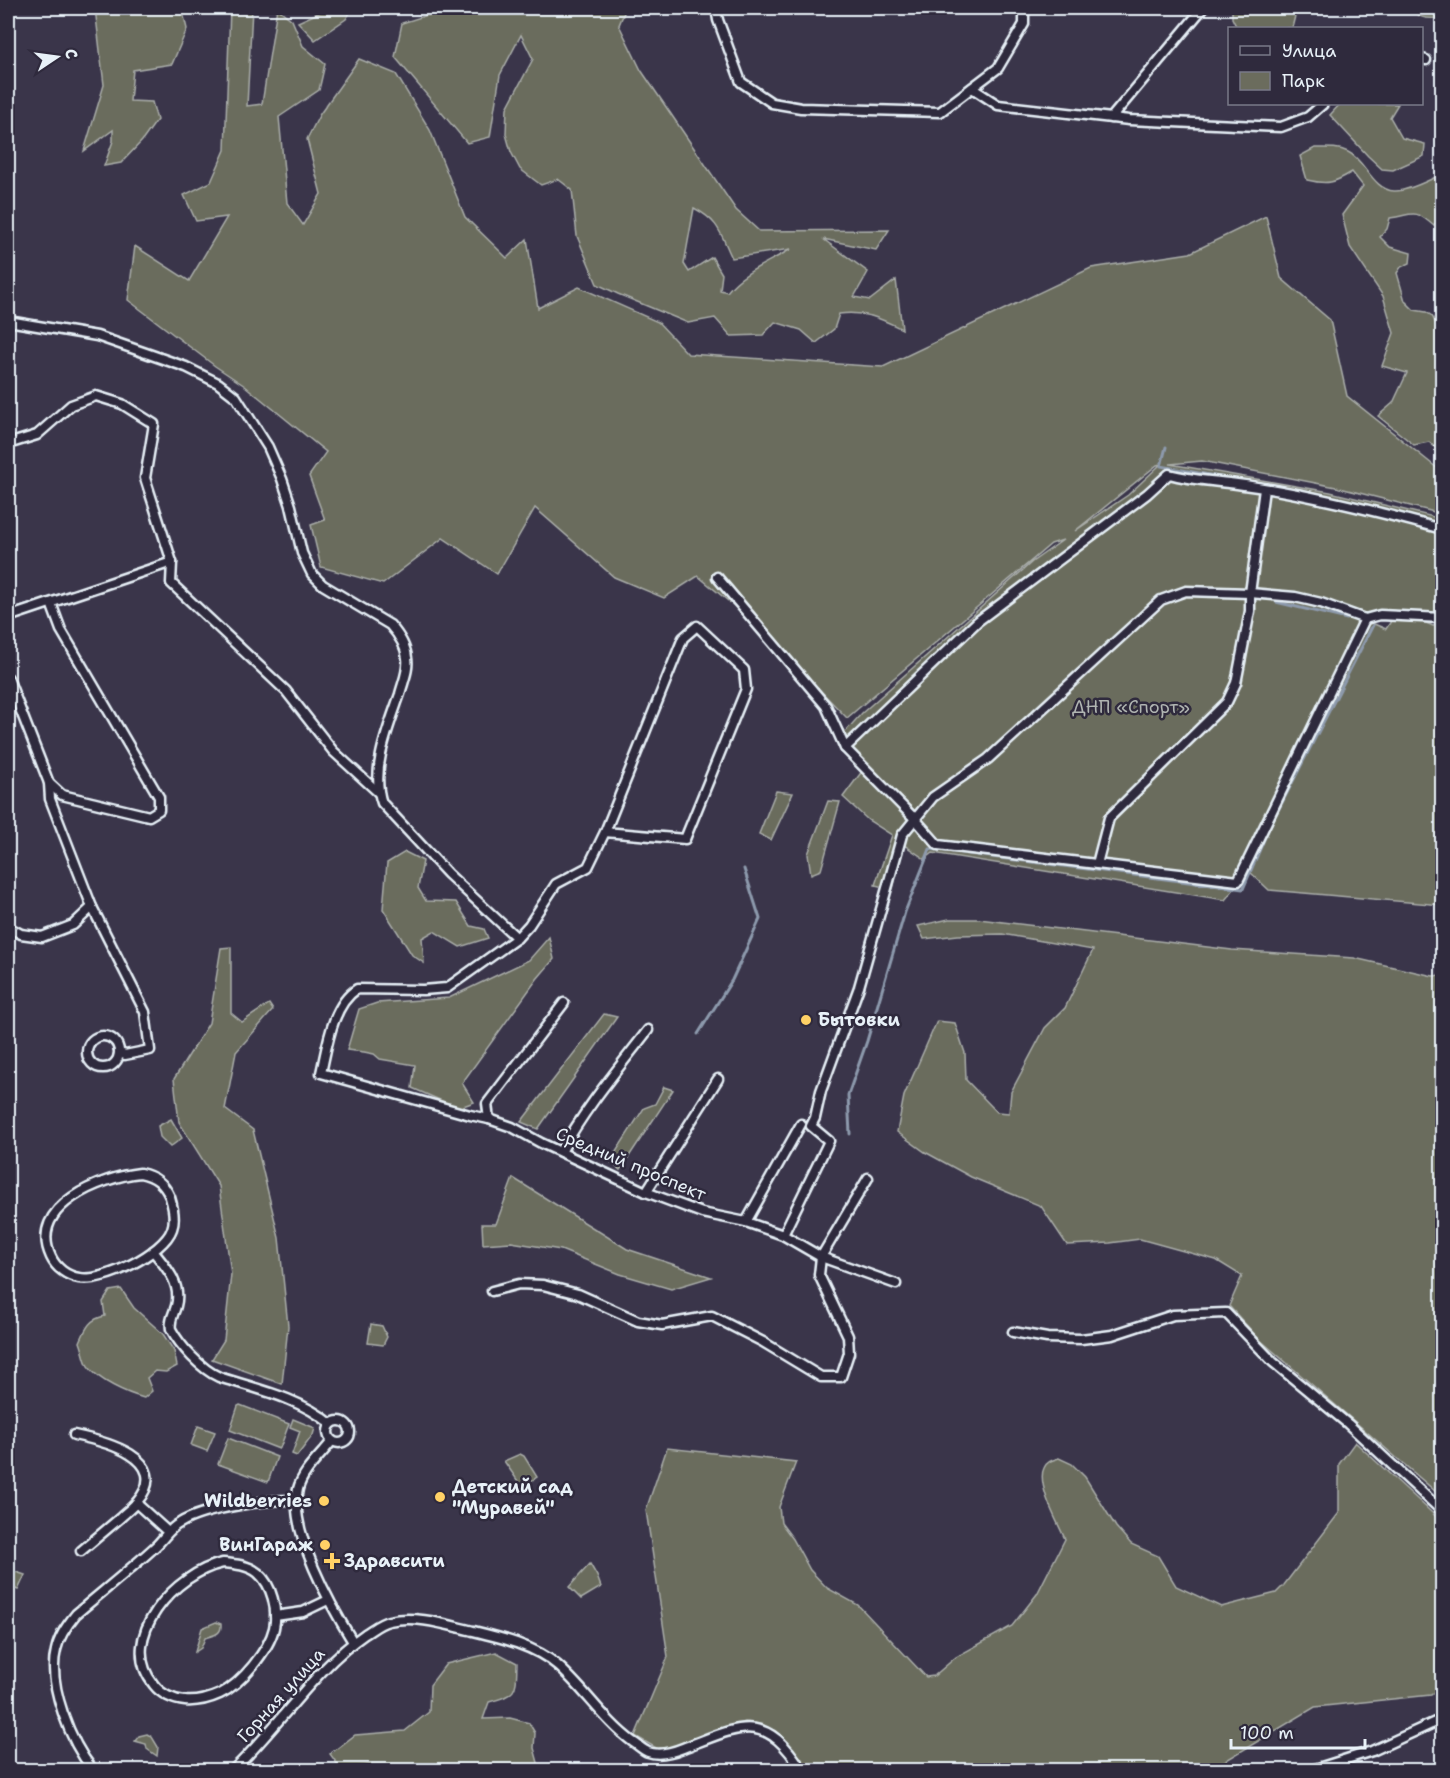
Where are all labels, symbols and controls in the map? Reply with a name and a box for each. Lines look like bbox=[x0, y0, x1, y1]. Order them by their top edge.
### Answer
north arrow bbox=[27, 27, 87, 87]
legend bbox=[1228, 27, 1423, 105]
text: Улица bbox=[1282, 39, 1336, 63]
text: С bbox=[60, 47, 83, 61]
text: Парк bbox=[1282, 69, 1325, 93]
park label: ДНП «Спорт» bbox=[1072, 695, 1190, 719]
place label: Бытовки bbox=[818, 1008, 901, 1032]
marker: Бытовки bbox=[799, 1013, 813, 1027]
street label: Средний проспект bbox=[552, 1122, 711, 1207]
place label: Детский сад "Муравей" bbox=[452, 1475, 573, 1520]
place label: Wildberries bbox=[204, 1489, 312, 1513]
marker: Детский сад "Муравей" bbox=[433, 1490, 447, 1504]
marker: Wildberries bbox=[317, 1494, 331, 1508]
place label: ВинГараж bbox=[219, 1533, 314, 1557]
marker: ВинГараж bbox=[318, 1538, 332, 1552]
place label: Здравсити bbox=[344, 1549, 445, 1573]
marker: Здравсити bbox=[325, 1554, 339, 1568]
street label: Горная улица bbox=[232, 1642, 330, 1748]
scale bar bbox=[1231, 1712, 1364, 1750]
text: 100 m bbox=[1240, 1721, 1294, 1745]

